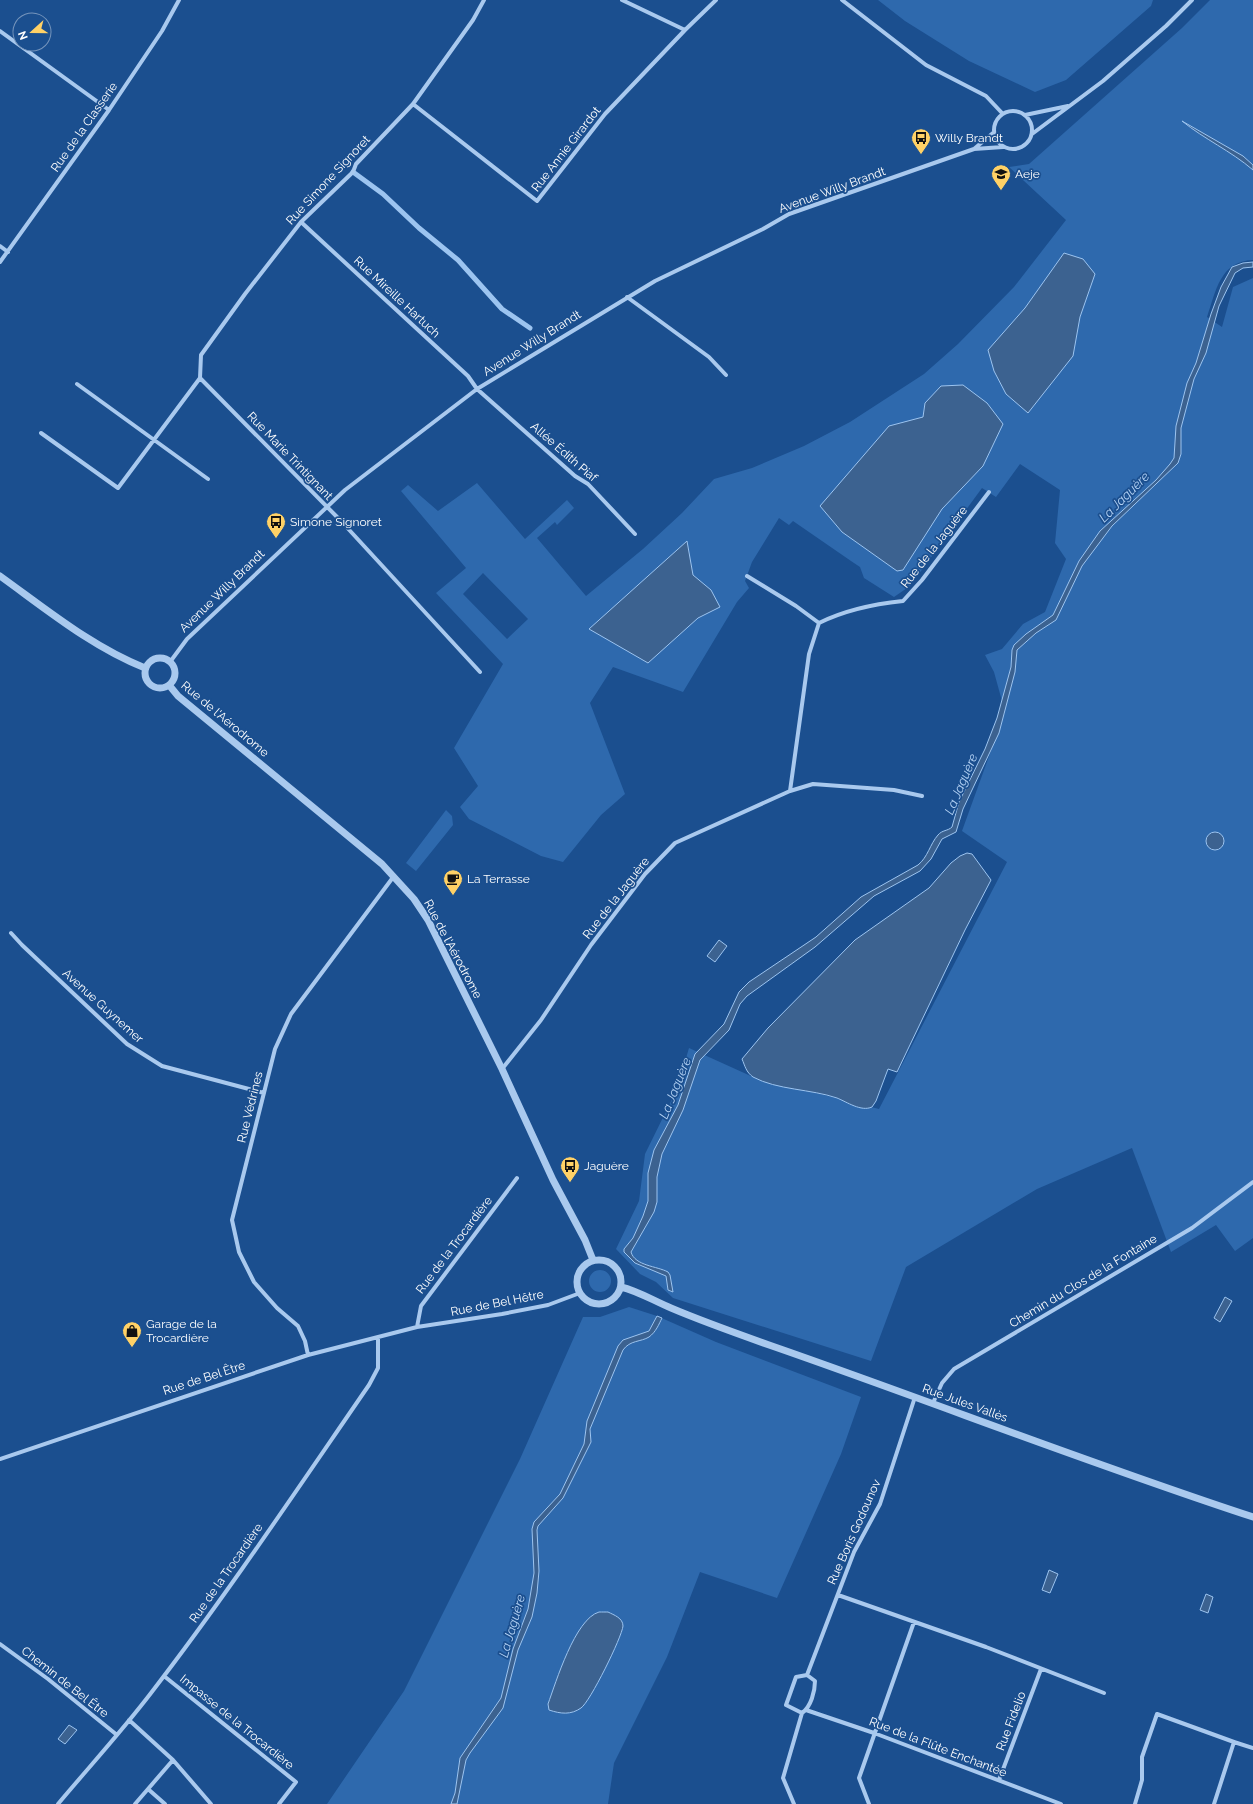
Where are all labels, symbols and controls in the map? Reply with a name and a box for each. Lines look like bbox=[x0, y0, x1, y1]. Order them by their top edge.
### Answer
north arrow bbox=[12, 12, 52, 52]
text: N bbox=[16, 29, 31, 42]
street label: Rue de la Classerie bbox=[48, 80, 120, 174]
street label: Rue Annie Girardot bbox=[528, 104, 604, 194]
bus stop icon: Willy Brandt bbox=[910, 127, 932, 155]
place label: Willy Brandt bbox=[935, 131, 1003, 145]
street label: Rue Simone Signoret bbox=[283, 133, 373, 227]
school or university icon: Aeje bbox=[990, 163, 1012, 191]
street label: Avenue Willy Brandt bbox=[777, 164, 887, 216]
place label: Aeje bbox=[1015, 167, 1040, 181]
street label: Rue Mireille Hartuch bbox=[351, 253, 443, 341]
street label: Avenue Willy Brandt bbox=[481, 307, 583, 379]
street label: Rue Marie Trintignant bbox=[244, 409, 336, 503]
street label: Allée Édith Piaf bbox=[528, 419, 601, 485]
water label: La Jaguère bbox=[1096, 469, 1152, 525]
street label: Rue de la Jaguère bbox=[898, 503, 970, 591]
bus stop icon: Simone Signoret bbox=[265, 511, 287, 539]
place label: Simone Signoret bbox=[290, 515, 382, 529]
street label: Avenue Willy Brandt bbox=[177, 547, 267, 635]
street label: Rue de l'Aérodrome bbox=[178, 678, 272, 760]
water label: La Jaguère bbox=[941, 751, 981, 817]
street label: Rue de la Jaguère bbox=[580, 854, 652, 942]
cafe icon: La Terrasse bbox=[442, 868, 464, 896]
place label: La Terrasse bbox=[467, 872, 530, 886]
street label: Rue de l'Aérodrome bbox=[421, 897, 485, 1001]
street label: Avenue Guynemer bbox=[60, 966, 147, 1046]
water label: La Jaguère bbox=[656, 1055, 694, 1121]
street label: Rue Védrines bbox=[234, 1070, 266, 1144]
bus stop icon: Jaguère bbox=[559, 1155, 581, 1183]
place label: Jaguère bbox=[584, 1159, 629, 1173]
street label: Rue de la Trocardière bbox=[413, 1194, 495, 1296]
street label: Chemin du Clos de la Fontaine bbox=[1007, 1231, 1159, 1331]
street label: Rue de Bel Hêtre bbox=[449, 1287, 545, 1319]
place label: Garage de la Trocardière bbox=[146, 1317, 217, 1345]
shop icon: Garage de la Trocardière bbox=[121, 1320, 143, 1348]
street label: Rue de Bel Être bbox=[161, 1358, 247, 1398]
street label: Rue Jules Vallès bbox=[920, 1381, 1010, 1425]
street label: Rue Boris Godounov bbox=[825, 1477, 884, 1587]
street label: Rue de la Trocardière bbox=[186, 1521, 266, 1625]
water label: La Jaguère bbox=[496, 1593, 528, 1659]
street label: Chemin de Bel Être bbox=[19, 1644, 111, 1720]
street label: Impasse de la Trocardière bbox=[177, 1672, 297, 1772]
street label: Rue Fidelio bbox=[993, 1689, 1029, 1753]
street label: Rue de la Flûte Enchantée bbox=[867, 1714, 1009, 1780]

